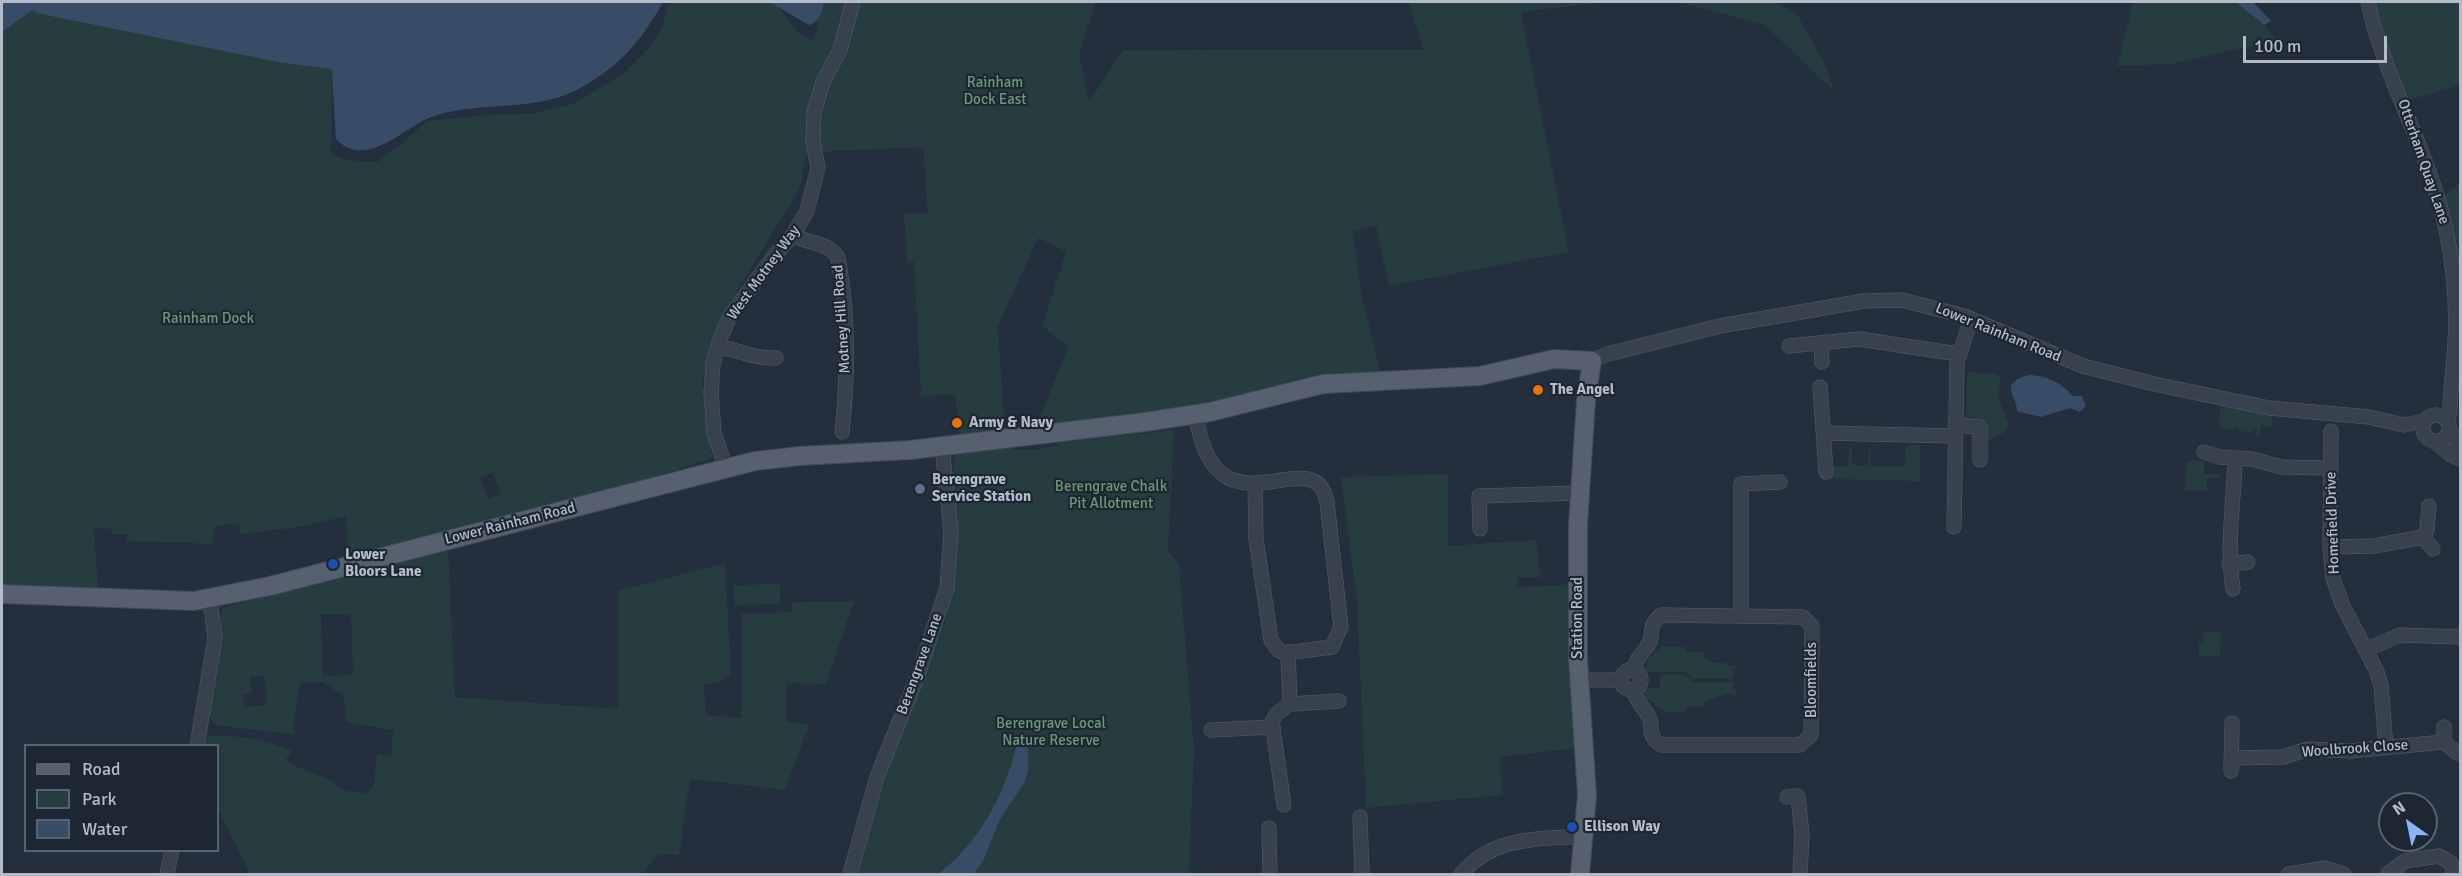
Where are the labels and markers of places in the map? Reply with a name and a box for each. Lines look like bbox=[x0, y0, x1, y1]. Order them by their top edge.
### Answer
place label: The Angel bbox=[1550, 381, 1614, 399]
marker: The Angel bbox=[1531, 383, 1545, 397]
place label: Army & Navy bbox=[969, 414, 1053, 432]
marker: Army & Navy bbox=[950, 416, 964, 430]
place label: Berengrave Service Station bbox=[932, 471, 1031, 506]
marker: Berengrave Service Station bbox=[913, 482, 927, 496]
place label: Lower Bloors Lane bbox=[345, 546, 422, 581]
marker: Lower Bloors Lane bbox=[326, 557, 340, 571]
place label: Ellison Way bbox=[1584, 818, 1660, 836]
marker: Ellison Way bbox=[1565, 820, 1579, 834]

